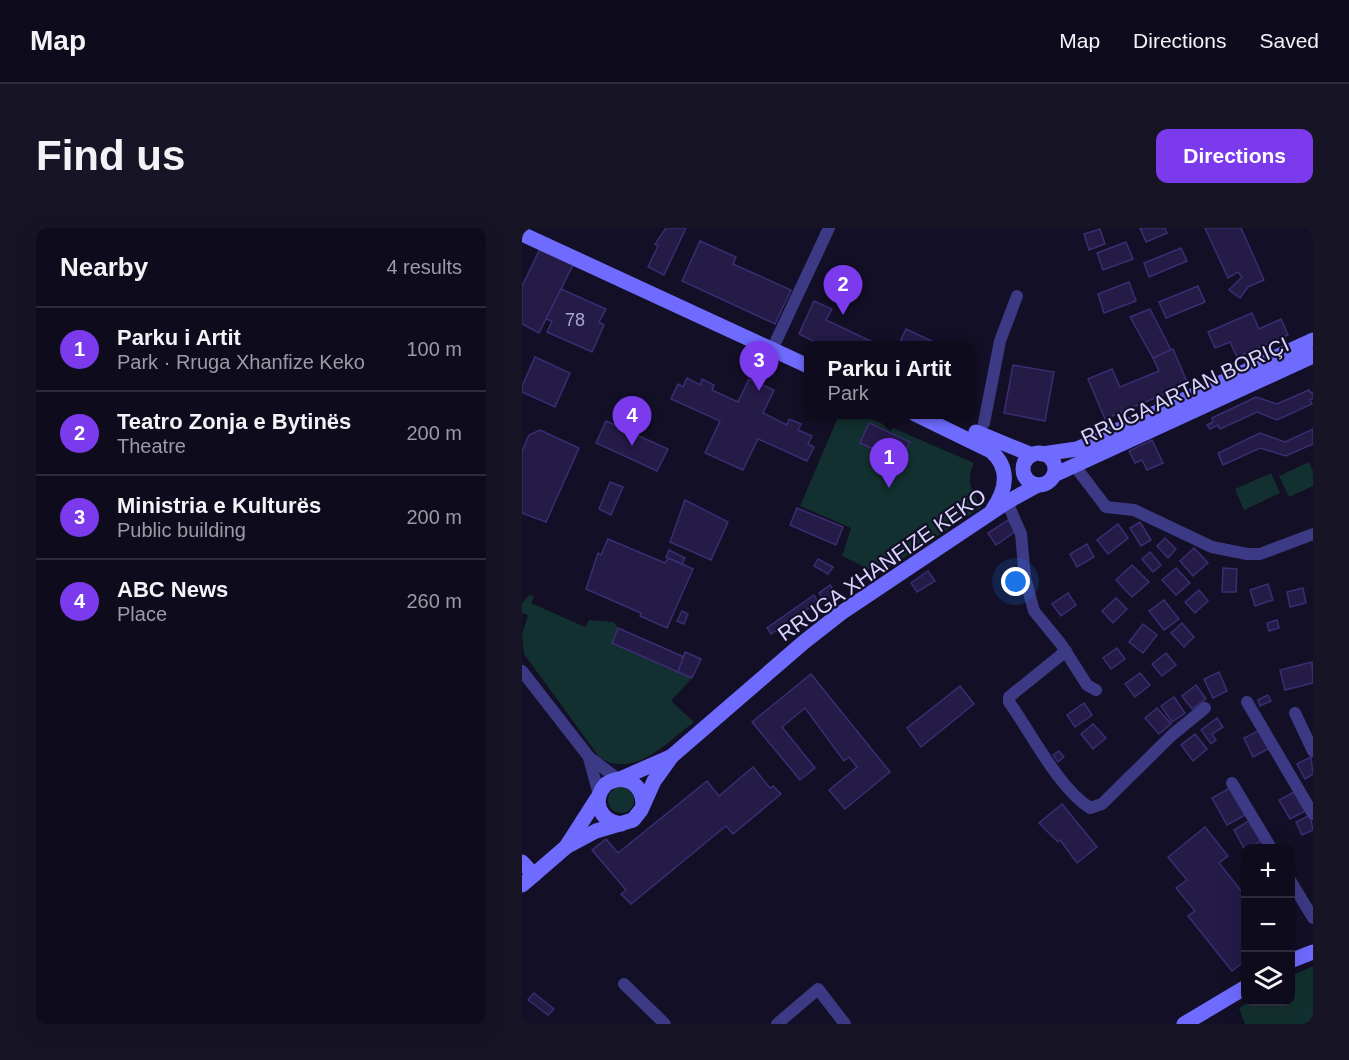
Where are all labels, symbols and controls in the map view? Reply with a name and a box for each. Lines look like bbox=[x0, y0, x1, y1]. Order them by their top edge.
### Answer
text: Map bbox=[30, 25, 86, 56]
text: Map bbox=[1059, 29, 1100, 52]
text: Directions bbox=[1133, 29, 1226, 52]
text: Saved bbox=[1259, 29, 1319, 52]
button: Directions bbox=[1156, 129, 1313, 183]
text: Find us bbox=[36, 132, 185, 179]
text: Nearby bbox=[60, 252, 148, 282]
text: 4 results bbox=[386, 256, 462, 278]
pin: 2 bbox=[824, 266, 862, 315]
house number: 78 bbox=[565, 310, 585, 330]
text: Parku i Artit bbox=[117, 325, 241, 350]
street label: RRUGA ARTAN BORIÇI bbox=[1077, 332, 1292, 449]
text: 1 bbox=[74, 338, 85, 360]
text: 100 m bbox=[406, 338, 462, 360]
popup bbox=[804, 341, 975, 419]
pin: 3 bbox=[740, 342, 778, 391]
text: Park · Rruga Xhanfize Keko bbox=[117, 351, 365, 373]
text: Parku i Artit bbox=[828, 356, 951, 381]
text: Park bbox=[828, 382, 869, 404]
pin: 4 bbox=[612, 396, 652, 446]
text: Teatro Zonja e Bytinës bbox=[117, 409, 351, 434]
text: 2 bbox=[74, 422, 85, 444]
text: 200 m bbox=[406, 422, 462, 444]
text: Theatre bbox=[117, 435, 186, 457]
pin: 1 bbox=[870, 438, 908, 488]
street label: RRUGA XHANFIZE KEKO bbox=[773, 484, 990, 645]
text: Ministria e Kulturës bbox=[117, 493, 321, 518]
text: 3 bbox=[74, 506, 85, 528]
text: 200 m bbox=[406, 506, 462, 528]
text: Public building bbox=[117, 519, 246, 541]
your location bbox=[1001, 567, 1030, 596]
text: ABC News bbox=[117, 577, 228, 602]
text: 4 bbox=[74, 590, 85, 612]
text: 260 m bbox=[406, 590, 462, 612]
text: Place bbox=[117, 603, 167, 625]
map controls bbox=[1241, 844, 1295, 1006]
button: + bbox=[1241, 844, 1295, 898]
button: − bbox=[1241, 898, 1295, 952]
button: layers bbox=[1241, 952, 1295, 1006]

